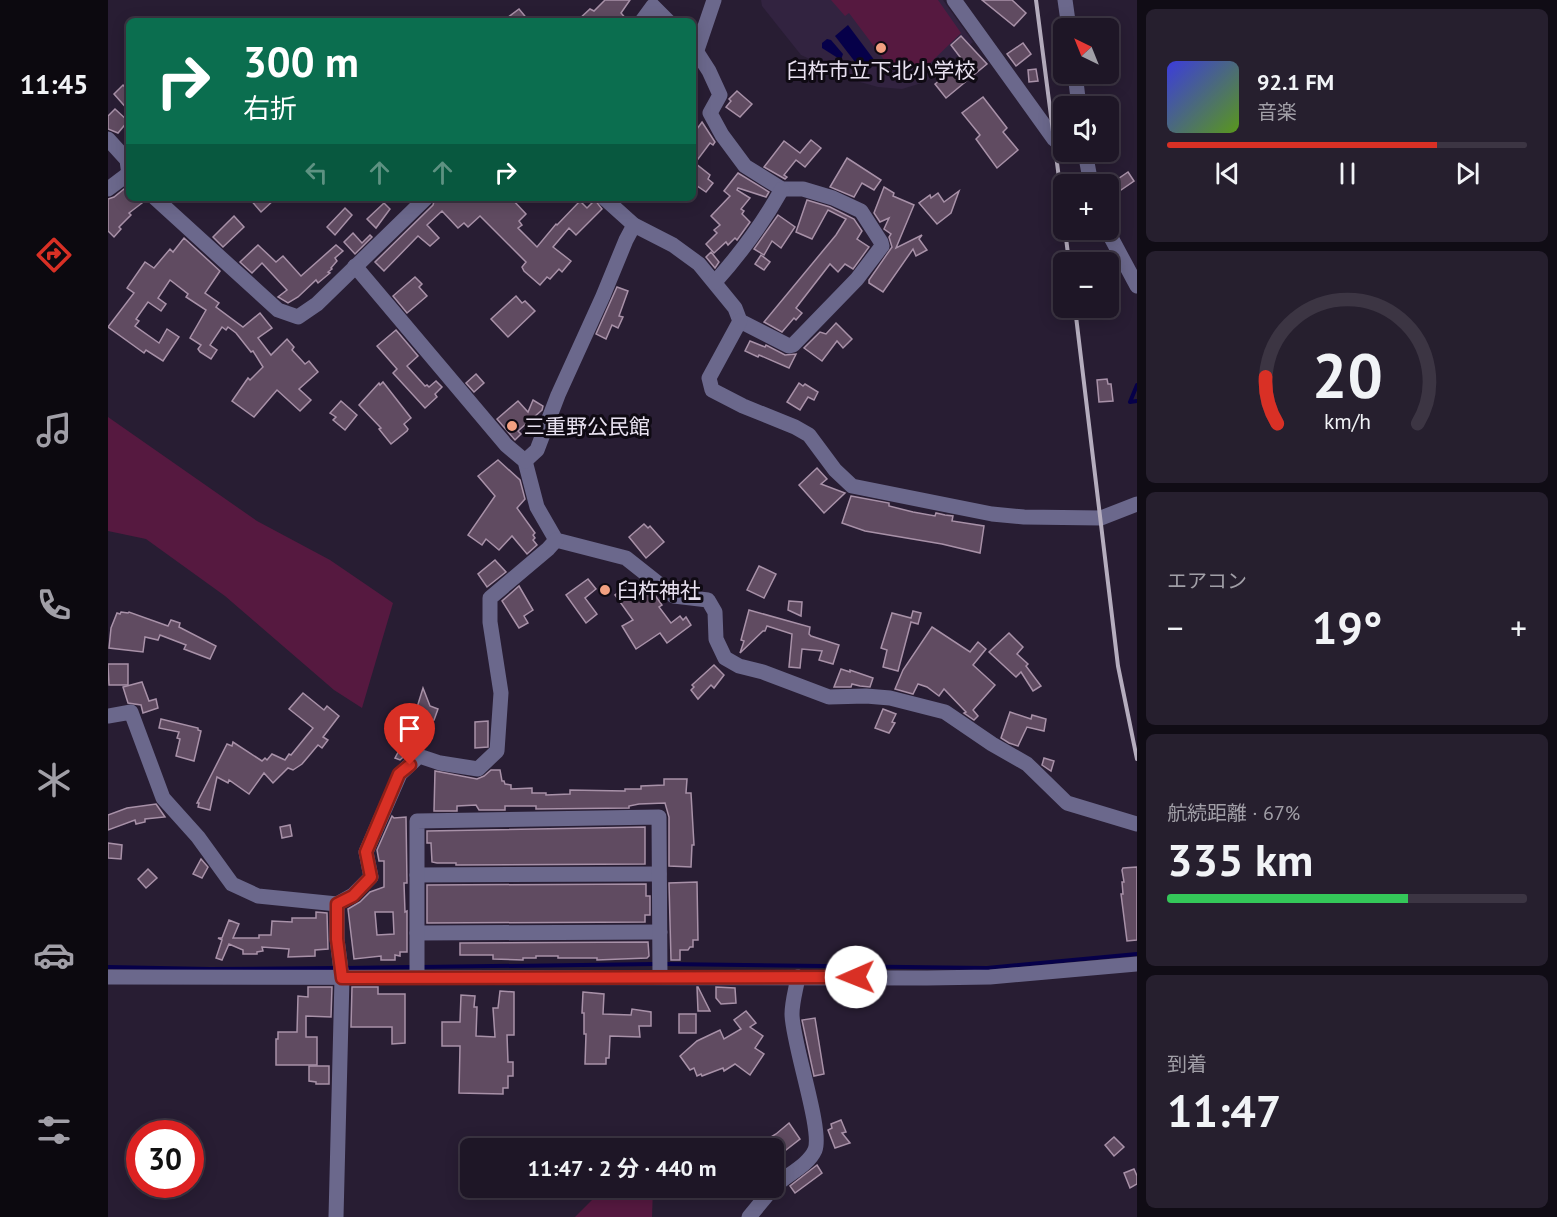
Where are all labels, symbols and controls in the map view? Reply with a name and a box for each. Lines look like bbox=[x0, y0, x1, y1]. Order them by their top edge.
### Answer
north arrow bbox=[1053, 18, 1119, 84]
map controls bbox=[1053, 18, 1119, 318]
text: 300 m bbox=[243, 34, 359, 89]
marker: 臼杵市立下北小学校 bbox=[874, 41, 888, 55]
icon: right bbox=[144, 42, 222, 120]
place label: 臼杵市立下北小学校 bbox=[787, 57, 976, 84]
text: 11:45 bbox=[20, 67, 88, 101]
text: 92.1 FM bbox=[1257, 68, 1334, 96]
text: 右折 bbox=[243, 91, 297, 125]
button: sound bbox=[1053, 96, 1119, 162]
text: 音楽 bbox=[1257, 99, 1297, 125]
icon: left bbox=[300, 156, 333, 189]
icon: ahead bbox=[363, 156, 396, 189]
icon: ahead bbox=[426, 156, 459, 189]
icon: right bbox=[489, 156, 522, 189]
icon: previous bbox=[1211, 157, 1244, 190]
icon: pause bbox=[1331, 157, 1364, 190]
icon: next bbox=[1451, 157, 1484, 190]
button: + bbox=[1053, 174, 1119, 240]
icon: directions bbox=[33, 234, 75, 276]
button: − bbox=[1053, 252, 1119, 318]
text: 20 bbox=[1312, 334, 1382, 415]
text: km/h bbox=[1323, 407, 1370, 435]
icon: music bbox=[33, 409, 75, 451]
place label: 三重野公民館 bbox=[524, 413, 650, 440]
marker: 三重野公民館 bbox=[505, 419, 519, 433]
text: エアコン bbox=[1167, 568, 1247, 594]
place label: 臼杵神社 bbox=[617, 577, 701, 604]
marker: 臼杵神社 bbox=[598, 583, 612, 597]
icon: phone bbox=[33, 584, 75, 626]
text: 19° bbox=[1312, 598, 1382, 656]
text: − bbox=[1167, 606, 1184, 649]
text: + bbox=[1510, 606, 1527, 649]
pin bbox=[384, 703, 435, 765]
icon: arrive bbox=[393, 712, 426, 745]
icon: climate bbox=[33, 759, 75, 801]
text: 航続距離 · 67% bbox=[1167, 800, 1300, 826]
text: 335 km bbox=[1167, 830, 1313, 888]
icon: car bbox=[33, 934, 75, 976]
position arrow bbox=[824, 945, 888, 1009]
text: 到着 bbox=[1167, 1051, 1207, 1077]
text: 11:47 bbox=[1167, 1081, 1281, 1139]
icon: filters bbox=[33, 1109, 75, 1151]
speed limit sign: 30 bbox=[126, 1120, 204, 1198]
text: 11:47 · 2 分 · 440 m bbox=[528, 1154, 716, 1182]

